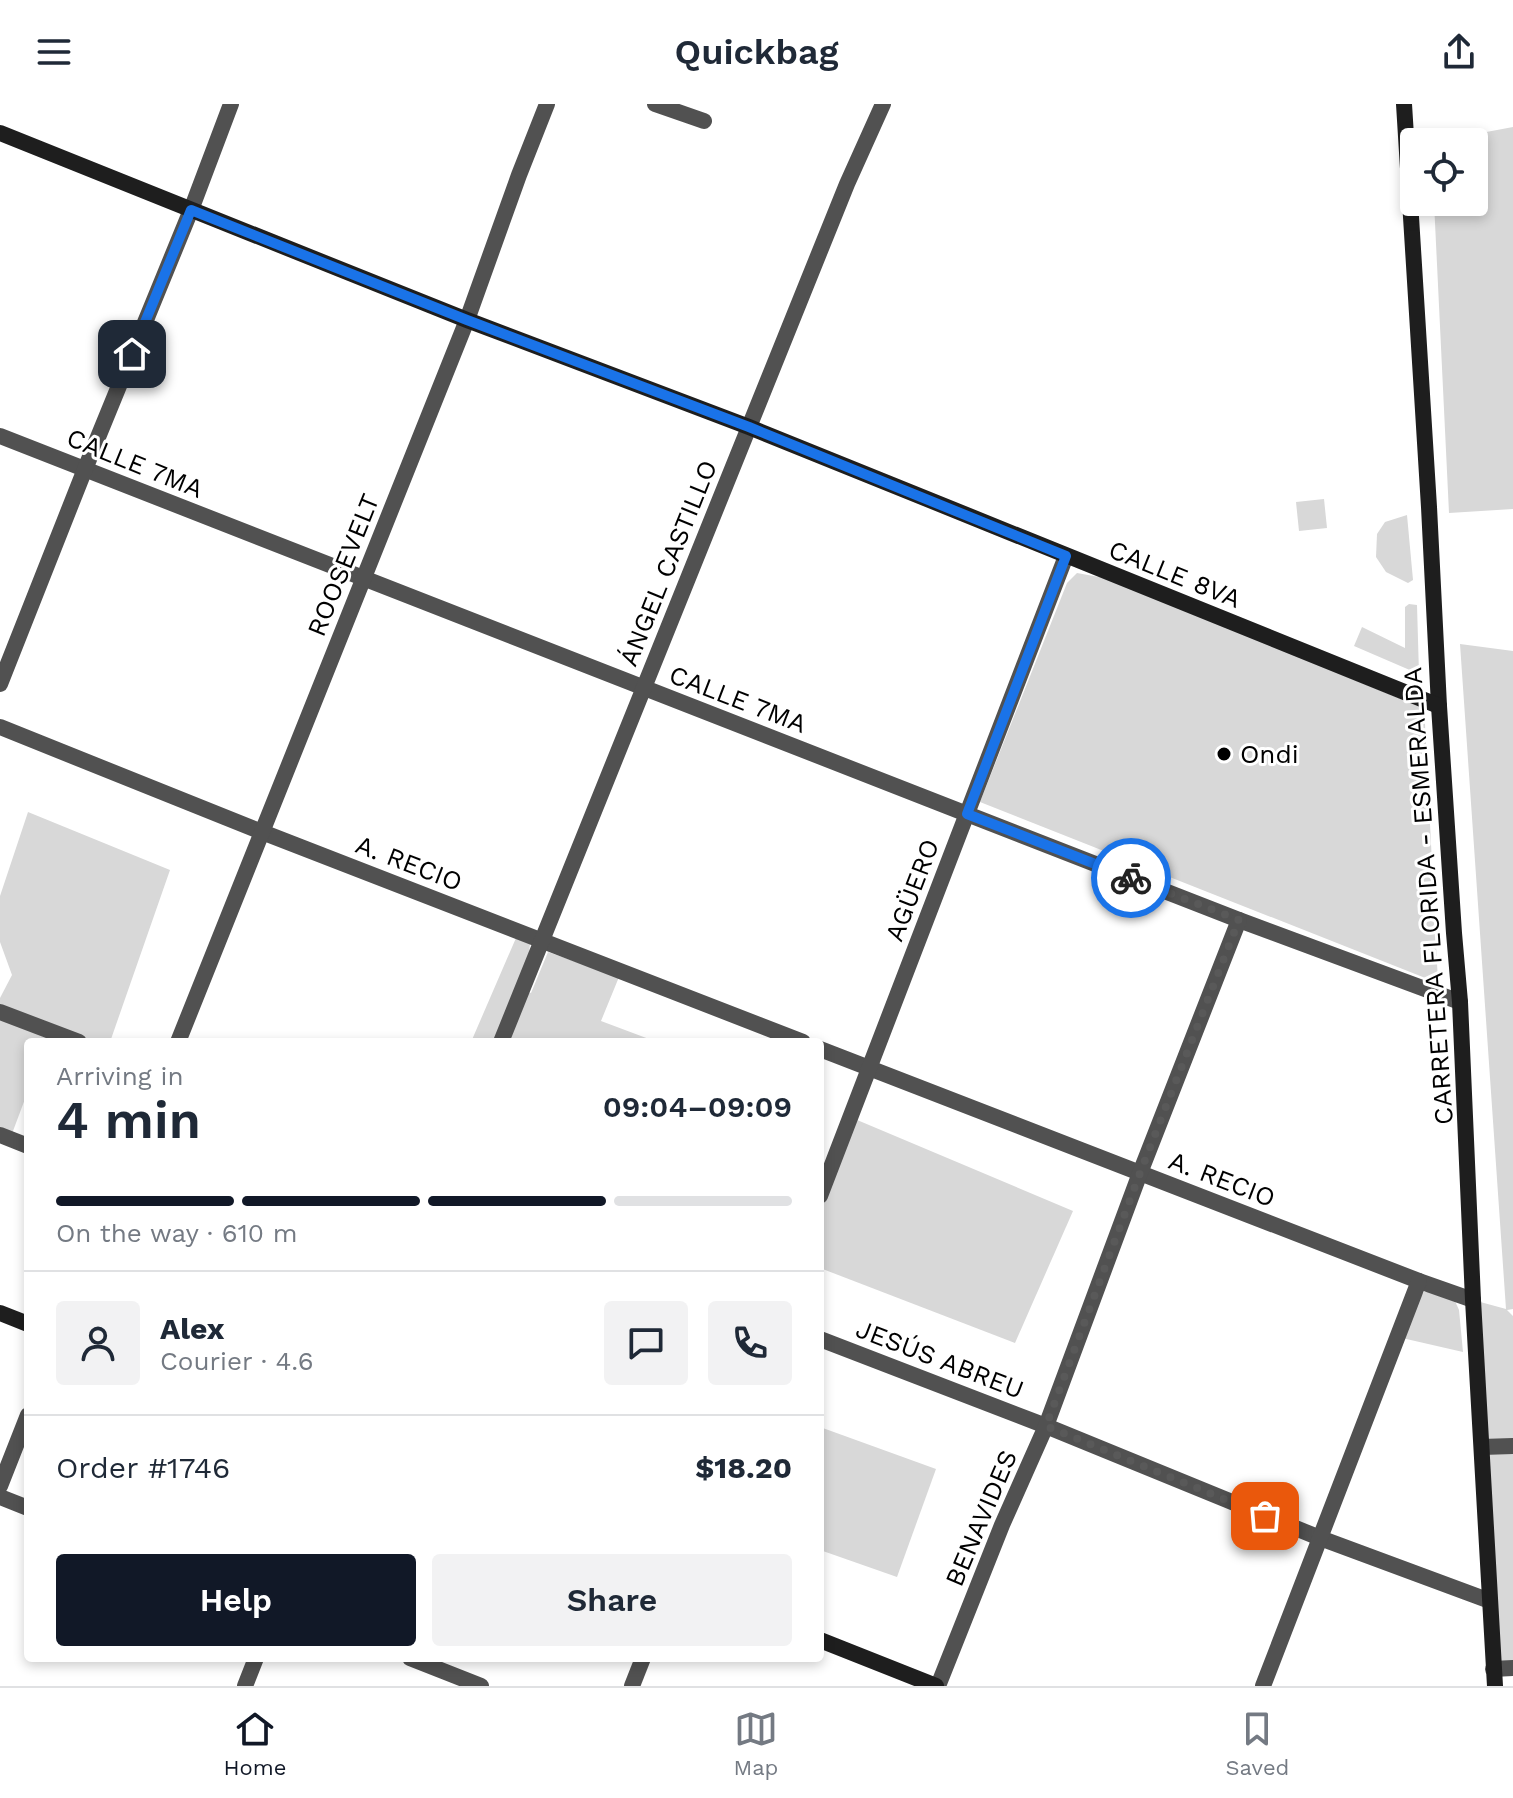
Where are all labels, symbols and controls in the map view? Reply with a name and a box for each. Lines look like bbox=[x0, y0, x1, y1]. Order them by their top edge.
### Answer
icon: menu bbox=[32, 30, 76, 74]
icon: share bbox=[1437, 30, 1481, 74]
text: Quickbag bbox=[674, 31, 839, 73]
map controls bbox=[1400, 128, 1488, 216]
button: locate bbox=[1400, 128, 1488, 216]
pin bbox=[98, 320, 166, 388]
icon: home bbox=[110, 332, 154, 376]
street label: CALLE 7MA bbox=[62, 422, 208, 504]
street label: ÁNGEL CASTILLO bbox=[613, 456, 723, 670]
street label: ROOSEVELT bbox=[301, 490, 385, 640]
street label: CALLE 8VA bbox=[1105, 534, 1245, 614]
street label: CALLE 7MA bbox=[665, 659, 811, 739]
street label: CARRETERA FLORIDA - ESMERALDA bbox=[1397, 666, 1459, 1126]
place label: Ondi bbox=[1240, 739, 1299, 769]
marker: Ondi bbox=[1215, 745, 1233, 763]
street label: A. RECIO bbox=[351, 829, 467, 897]
street label: AGÜERO bbox=[879, 835, 945, 945]
courier bbox=[1091, 838, 1171, 918]
icon: bike bbox=[1109, 856, 1153, 900]
text: Arriving in bbox=[56, 1061, 184, 1091]
text: 09:04–09:09 bbox=[603, 1089, 792, 1124]
text: 4 min bbox=[56, 1090, 201, 1151]
street label: A. RECIO bbox=[1164, 1145, 1280, 1213]
text: On the way · 610 m bbox=[56, 1218, 298, 1248]
button: person bbox=[56, 1301, 140, 1385]
button: chat bbox=[604, 1301, 688, 1385]
button: phone bbox=[708, 1301, 792, 1385]
text: Alex bbox=[160, 1311, 224, 1346]
street label: JESÚS ABREU bbox=[852, 1313, 1028, 1405]
text: Courier · 4.6 bbox=[160, 1346, 314, 1376]
street label: BENAVIDES bbox=[939, 1445, 1023, 1591]
text: Order #1746 bbox=[56, 1450, 230, 1485]
text: $18.20 bbox=[695, 1450, 792, 1485]
pin bbox=[1231, 1482, 1299, 1550]
icon: bag bbox=[1243, 1494, 1287, 1538]
button: Help bbox=[56, 1554, 416, 1646]
button: Share bbox=[432, 1554, 792, 1646]
tab: Home bbox=[224, 1707, 286, 1780]
tab: Map bbox=[734, 1707, 778, 1780]
tab: Saved bbox=[1226, 1707, 1289, 1780]

